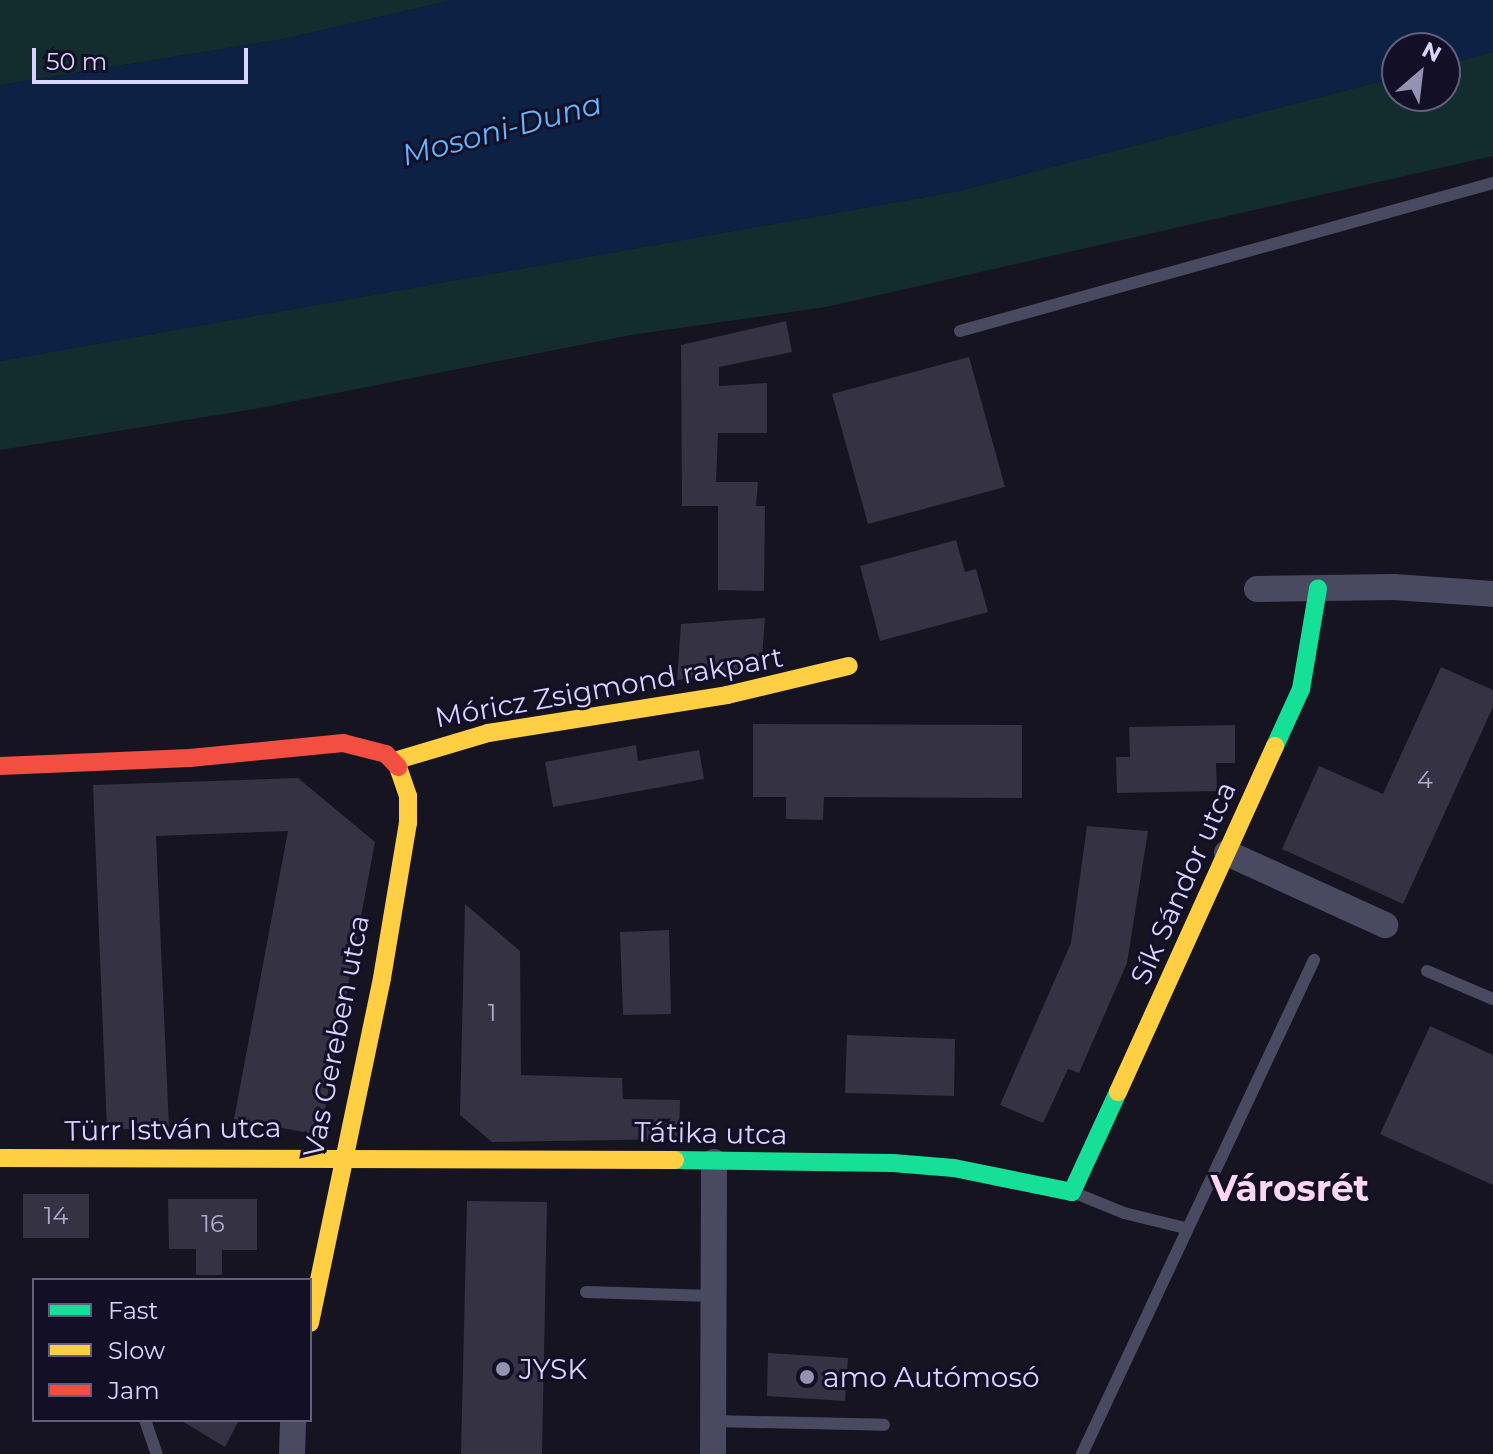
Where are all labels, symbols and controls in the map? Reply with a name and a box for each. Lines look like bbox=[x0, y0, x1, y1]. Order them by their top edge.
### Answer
scale bar bbox=[36, 32, 252, 82]
north arrow bbox=[1381, 32, 1461, 112]
text: N bbox=[1417, 36, 1446, 68]
text: 50 m bbox=[46, 47, 107, 76]
water label: Mosoni-Duna bbox=[398, 86, 606, 174]
street label: Móricz Zsigmond rakpart bbox=[432, 640, 786, 734]
house number: 4 bbox=[1417, 766, 1433, 794]
street label: Sík Sándor utca bbox=[1123, 776, 1243, 990]
street label: Vas Gereben utca bbox=[296, 912, 376, 1160]
house number: 1 bbox=[488, 999, 496, 1027]
street label: Türr István utca bbox=[64, 1110, 282, 1148]
street label: Tátika utca bbox=[634, 1115, 788, 1151]
district label: Városrét bbox=[1211, 1167, 1369, 1211]
house number: 14 bbox=[44, 1202, 68, 1230]
house number: 16 bbox=[201, 1210, 225, 1238]
legend bbox=[32, 1278, 312, 1422]
text: Fast bbox=[108, 1296, 158, 1325]
text: Slow bbox=[108, 1336, 165, 1365]
place label: JYSK bbox=[519, 1352, 587, 1386]
marker: JYSK bbox=[494, 1360, 512, 1378]
place label: amo Autómosó bbox=[823, 1360, 1040, 1394]
marker: amo Autómosó bbox=[798, 1368, 816, 1386]
text: Jam bbox=[108, 1376, 160, 1405]

